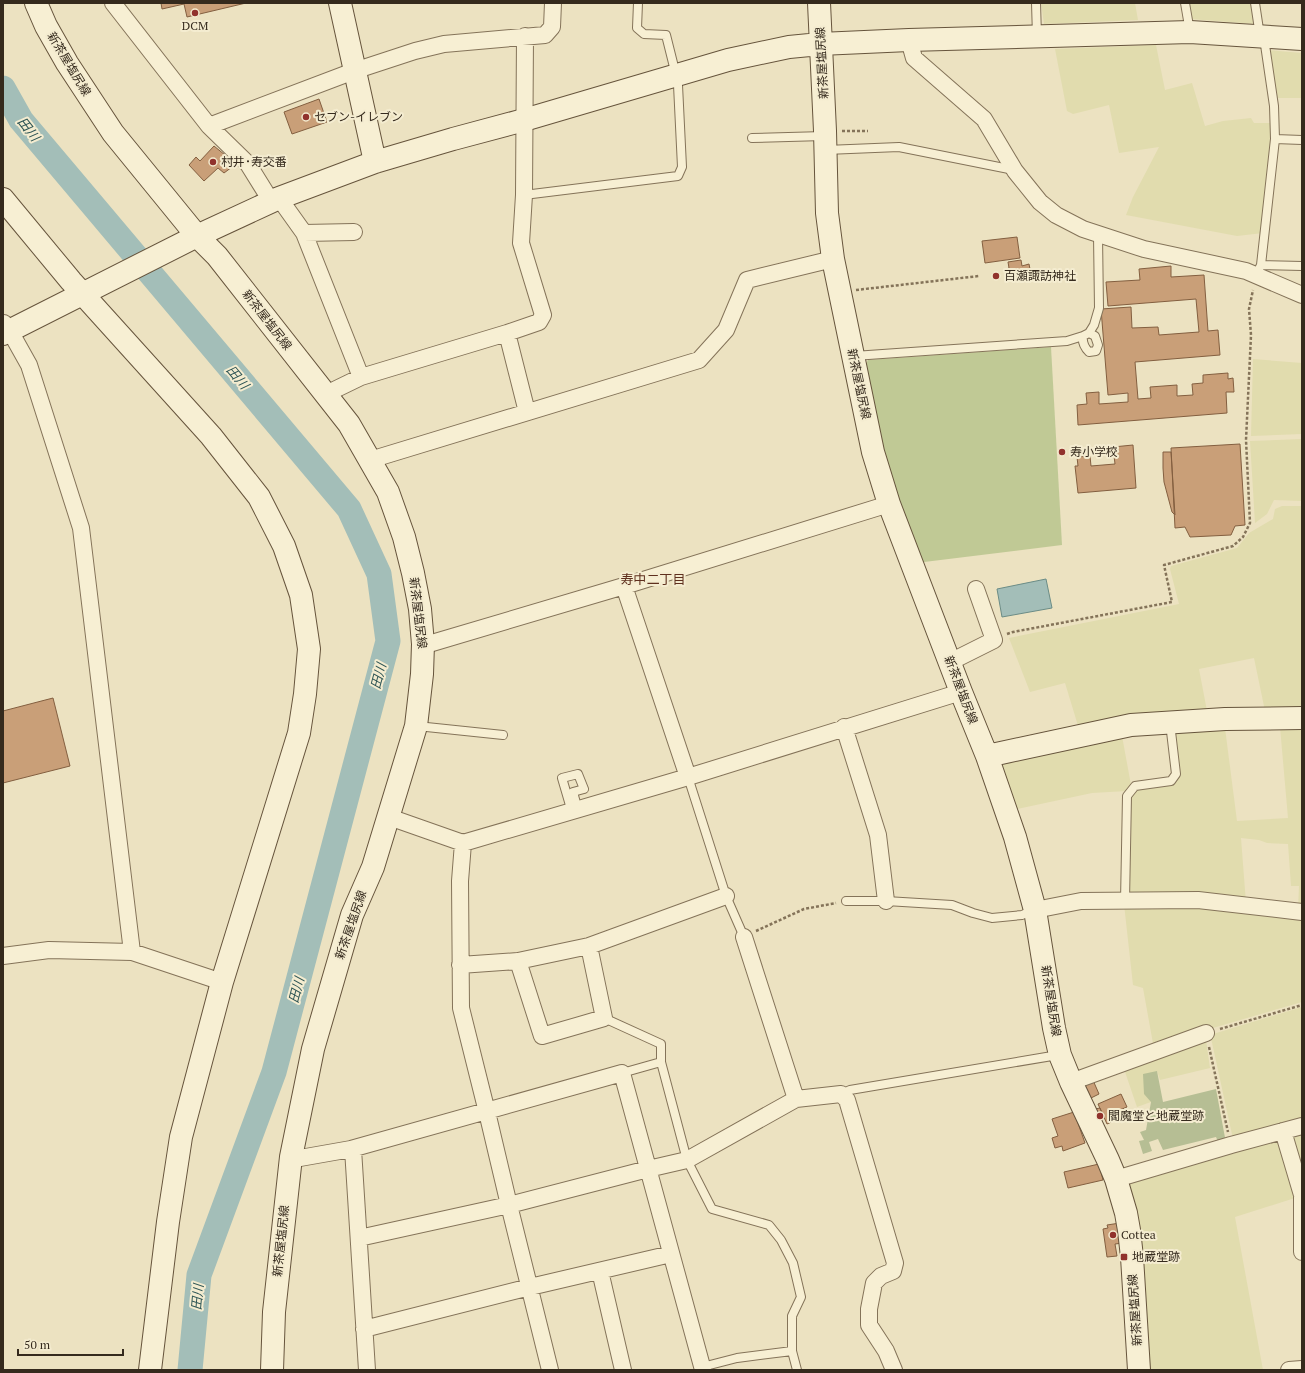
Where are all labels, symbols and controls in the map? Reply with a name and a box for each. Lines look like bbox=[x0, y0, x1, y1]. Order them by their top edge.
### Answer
marker: DCM bbox=[190, 8, 200, 18]
place label: DCM bbox=[182, 18, 209, 33]
street label: 新茶屋塩尻線 bbox=[812, 27, 831, 99]
street label: 新茶屋塩尻線 bbox=[44, 29, 94, 98]
place label: セブン-イレブン bbox=[314, 109, 403, 124]
marker: セブン-イレブン bbox=[301, 112, 311, 122]
water label: 田川 bbox=[14, 113, 45, 146]
place label: 村井･寿交番 bbox=[221, 154, 287, 169]
marker: 村井･寿交番 bbox=[208, 157, 218, 167]
place label: 百瀬諏訪神社 bbox=[1004, 268, 1076, 283]
marker: 百瀬諏訪神社 bbox=[991, 271, 1001, 281]
street label: 新茶屋塩尻線 bbox=[239, 287, 295, 353]
street label: 新茶屋塩尻線 bbox=[845, 347, 874, 421]
water label: 田川 bbox=[223, 361, 255, 394]
place label: 寿小学校 bbox=[1070, 444, 1118, 459]
marker: 寿小学校 bbox=[1057, 447, 1067, 457]
district label: 寿中二丁目 bbox=[620, 570, 686, 588]
street label: 新茶屋塩尻線 bbox=[407, 576, 430, 650]
street label: 新茶屋塩尻線 bbox=[942, 654, 981, 726]
water label: 田川 bbox=[366, 659, 391, 691]
street label: 新茶屋塩尻線 bbox=[332, 888, 369, 961]
street label: 新茶屋塩尻線 bbox=[1038, 964, 1065, 1038]
water label: 田川 bbox=[284, 973, 309, 1005]
place label: 閻魔堂と地蔵堂跡 bbox=[1108, 1108, 1204, 1123]
marker: 閻魔堂と地蔵堂跡 bbox=[1095, 1111, 1105, 1121]
street label: 新茶屋塩尻線 bbox=[269, 1204, 292, 1278]
place label: Cottea bbox=[1121, 1227, 1156, 1242]
marker: Cottea bbox=[1108, 1230, 1118, 1240]
place label: 地蔵堂跡 bbox=[1132, 1249, 1180, 1264]
marker: 地蔵堂跡 bbox=[1119, 1252, 1129, 1262]
street label: 新茶屋塩尻線 bbox=[1125, 1274, 1144, 1346]
water label: 田川 bbox=[187, 1281, 207, 1311]
scale bar bbox=[18, 1331, 123, 1357]
text: 50 m bbox=[24, 1337, 51, 1352]

